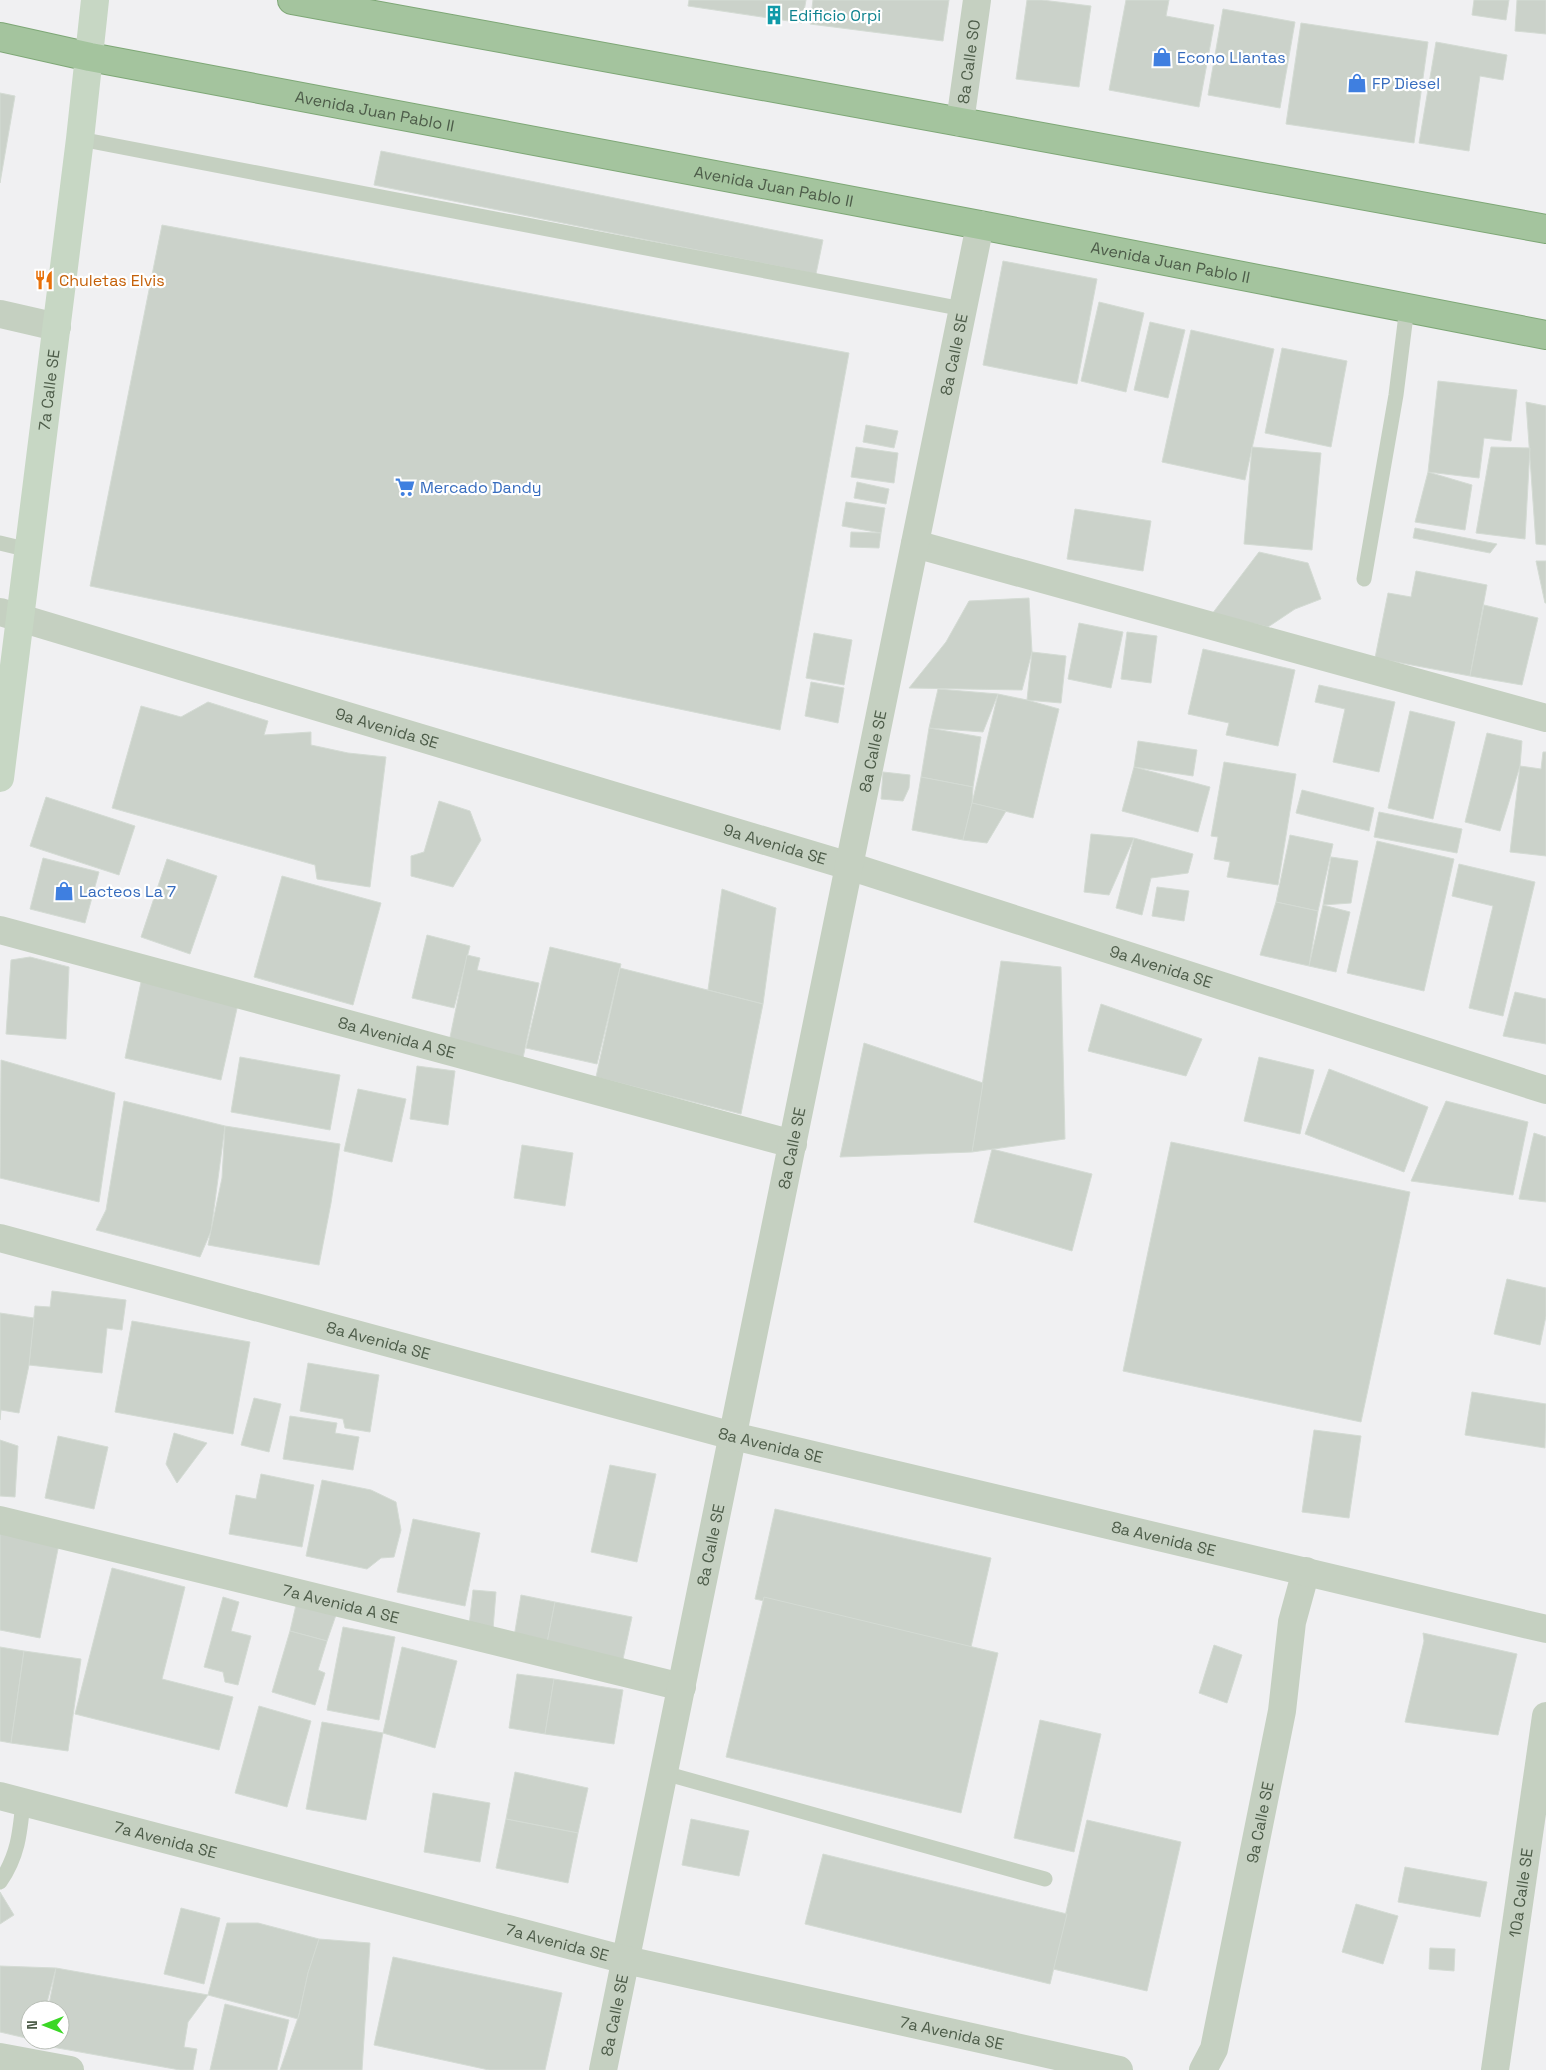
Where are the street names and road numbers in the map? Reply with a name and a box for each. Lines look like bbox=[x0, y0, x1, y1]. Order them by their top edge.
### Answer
street label: 8a Calle SO bbox=[952, 18, 985, 105]
street label: Avenida Juan Pablo II bbox=[293, 85, 456, 136]
street label: Avenida Juan Pablo II bbox=[692, 161, 855, 211]
street label: Avenida Juan Pablo II bbox=[1089, 236, 1252, 288]
street label: 8a Calle SE bbox=[935, 312, 972, 397]
street label: 7a Calle SE bbox=[33, 348, 64, 432]
street label: 9a Avenida SE bbox=[333, 702, 441, 753]
street label: 8a Calle SE bbox=[854, 708, 891, 794]
street label: 9a Avenida SE bbox=[721, 819, 829, 869]
street label: 9a Avenida SE bbox=[1107, 940, 1215, 993]
street label: 8a Avenida A SE bbox=[336, 1011, 458, 1063]
street label: 8a Calle SE bbox=[773, 1105, 810, 1191]
street label: 8a Avenida SE bbox=[324, 1316, 433, 1364]
street label: 8a Avenida SE bbox=[716, 1422, 825, 1468]
street label: 8a Calle SE bbox=[692, 1502, 729, 1588]
street label: 8a Avenida SE bbox=[1109, 1516, 1218, 1561]
street label: 7a Avenida A SE bbox=[280, 1579, 402, 1628]
street label: 9a Calle SE bbox=[1241, 1780, 1278, 1865]
street label: 7a Avenida SE bbox=[112, 1816, 219, 1863]
street label: 10a Calle SE bbox=[1504, 1847, 1537, 1939]
street label: 7a Avenida SE bbox=[503, 1918, 611, 1966]
street label: 8a Calle SE bbox=[596, 1972, 633, 2058]
street label: 7a Avenida SE bbox=[898, 2011, 1006, 2054]

